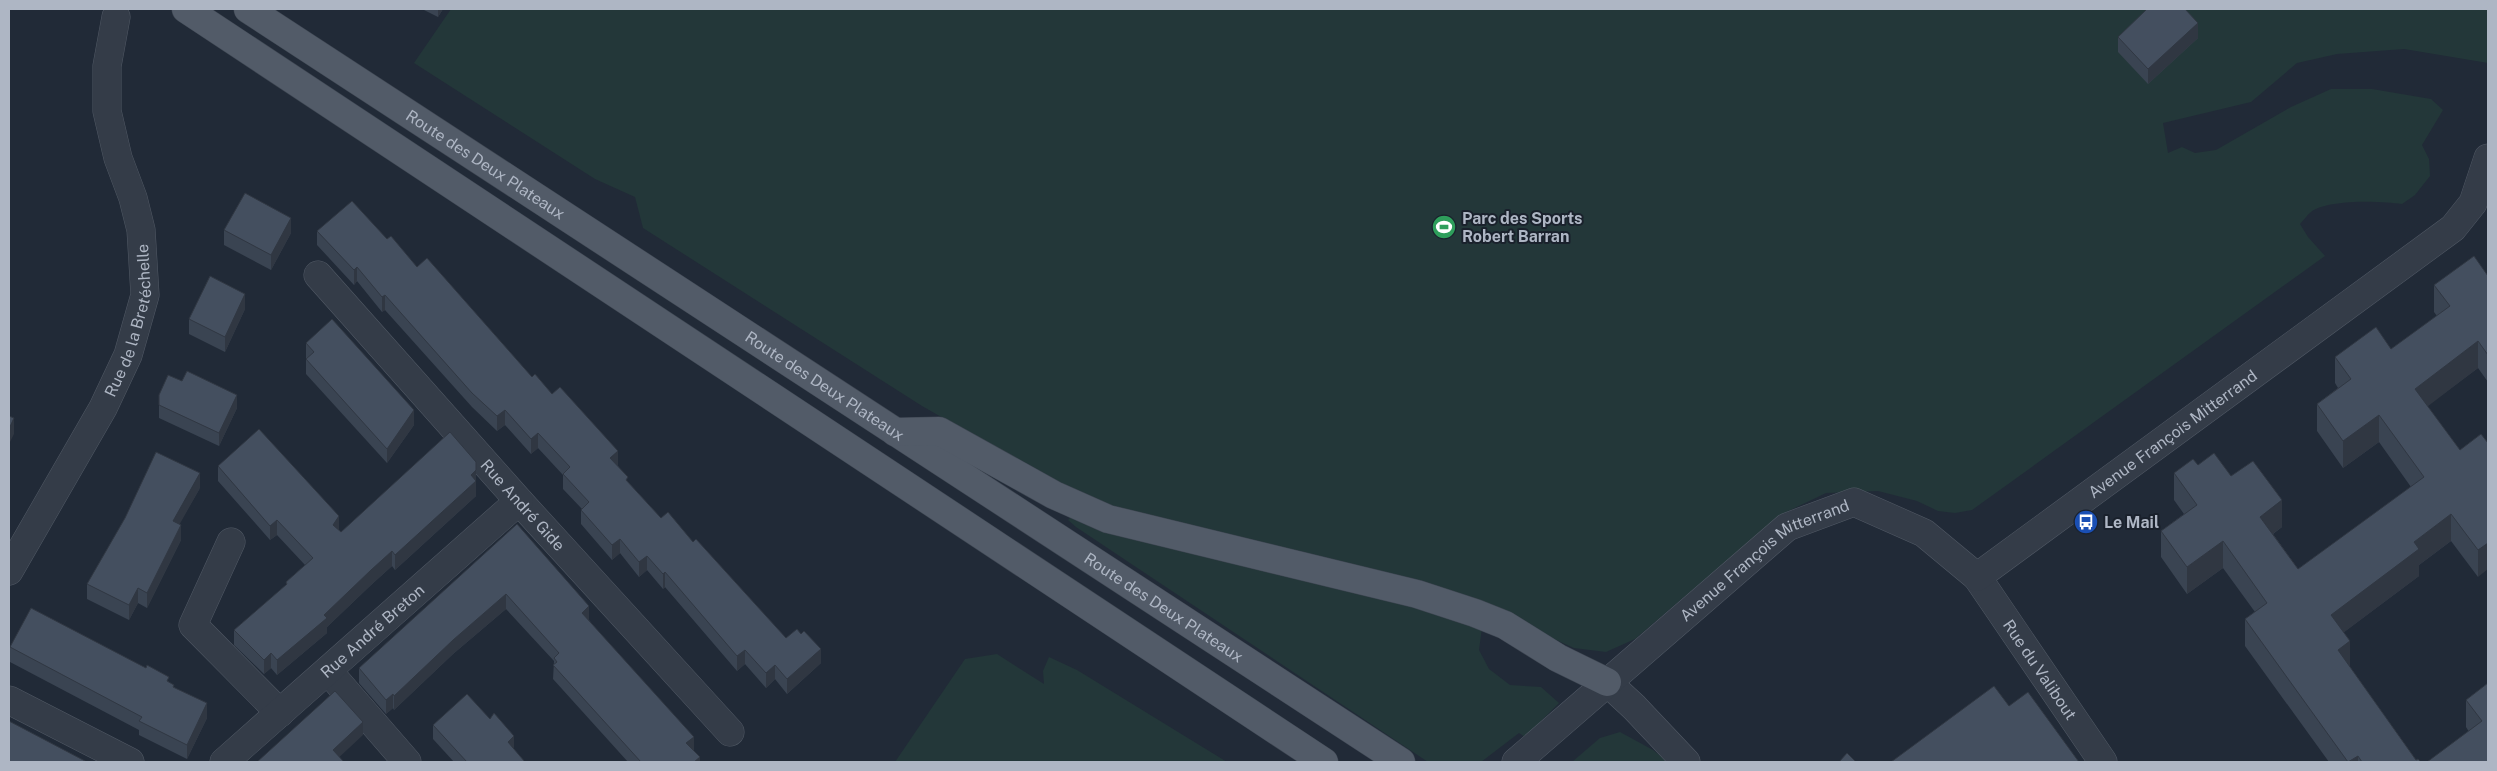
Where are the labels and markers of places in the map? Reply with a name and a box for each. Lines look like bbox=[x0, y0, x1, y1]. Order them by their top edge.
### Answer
place label: Parc des Sports Robert Barran bbox=[1462, 209, 1582, 246]
sports icon: Parc des Sports Robert Barran bbox=[1431, 214, 1457, 240]
bus stop icon: Le Mail bbox=[2073, 509, 2099, 535]
place label: Le Mail bbox=[2104, 513, 2159, 532]

